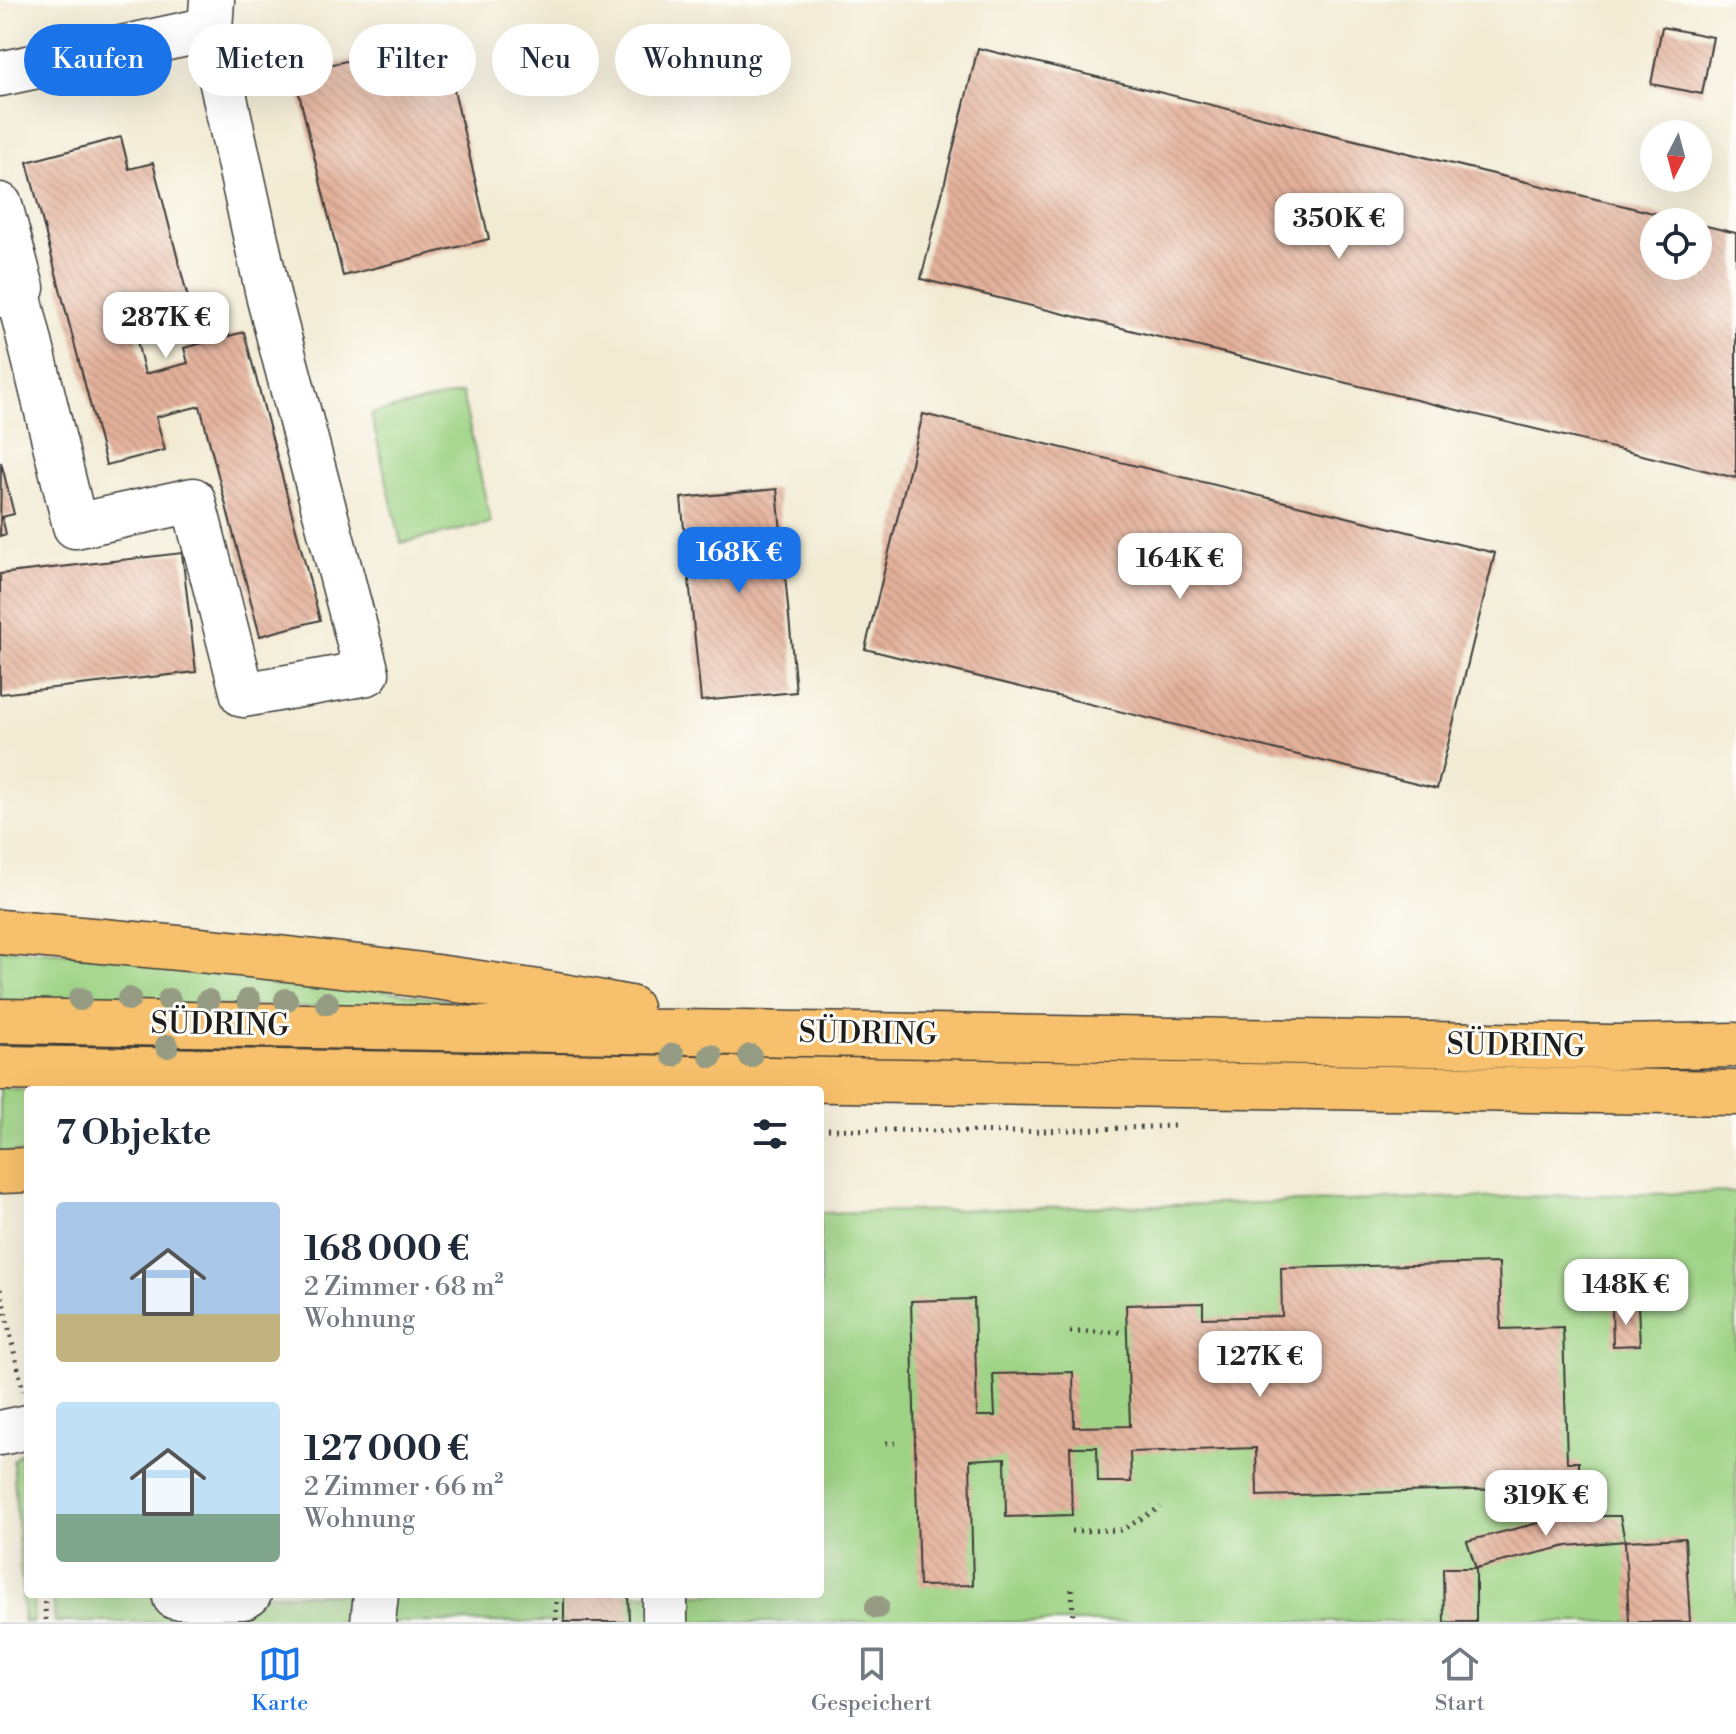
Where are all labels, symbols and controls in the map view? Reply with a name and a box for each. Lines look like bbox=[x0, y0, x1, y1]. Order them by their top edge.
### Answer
chip: Kaufen bbox=[24, 24, 172, 96]
chip: Mieten bbox=[188, 24, 333, 96]
chip: Filter bbox=[349, 24, 476, 96]
chip: Neu bbox=[492, 24, 599, 96]
chip: Wohnung bbox=[615, 24, 791, 96]
north arrow bbox=[1640, 120, 1712, 192]
map controls bbox=[1640, 120, 1712, 280]
pin: 350K € bbox=[1274, 193, 1404, 261]
text: 350K € bbox=[1293, 203, 1385, 235]
button: locate bbox=[1640, 208, 1712, 280]
pin: 287K € bbox=[101, 292, 231, 360]
text: 287K € bbox=[121, 302, 211, 334]
pin: 168K € bbox=[674, 527, 804, 595]
pin: 164K € bbox=[1115, 533, 1245, 601]
text: 168K € bbox=[696, 537, 782, 569]
text: 164K € bbox=[1136, 543, 1224, 575]
street label: SÜDRING bbox=[150, 1004, 290, 1045]
street label: SÜDRING bbox=[798, 1013, 938, 1054]
street label: SÜDRING bbox=[1446, 1025, 1586, 1066]
icon: filters bbox=[748, 1112, 792, 1156]
text: 7 Objekte bbox=[56, 1113, 211, 1155]
text: 168 000 € bbox=[304, 1229, 469, 1271]
icon: home bbox=[120, 1234, 216, 1330]
pin: 148K € bbox=[1561, 1259, 1691, 1327]
text: 148K € bbox=[1582, 1269, 1670, 1301]
text: 2 Zimmer · 68 m² bbox=[304, 1271, 504, 1303]
text: Wohnung bbox=[304, 1303, 415, 1335]
pin: 127K € bbox=[1195, 1331, 1325, 1399]
text: 127K € bbox=[1217, 1341, 1303, 1373]
text: 127 000 € bbox=[304, 1429, 469, 1471]
icon: home bbox=[120, 1434, 216, 1530]
pin: 319K € bbox=[1481, 1470, 1611, 1538]
text: 2 Zimmer · 66 m² bbox=[304, 1471, 503, 1503]
text: 319K € bbox=[1503, 1480, 1589, 1512]
text: Wohnung bbox=[304, 1503, 415, 1535]
tab: Karte bbox=[251, 1642, 308, 1717]
tab: Gespeichert bbox=[811, 1642, 932, 1717]
tab: Start bbox=[1435, 1642, 1485, 1717]

